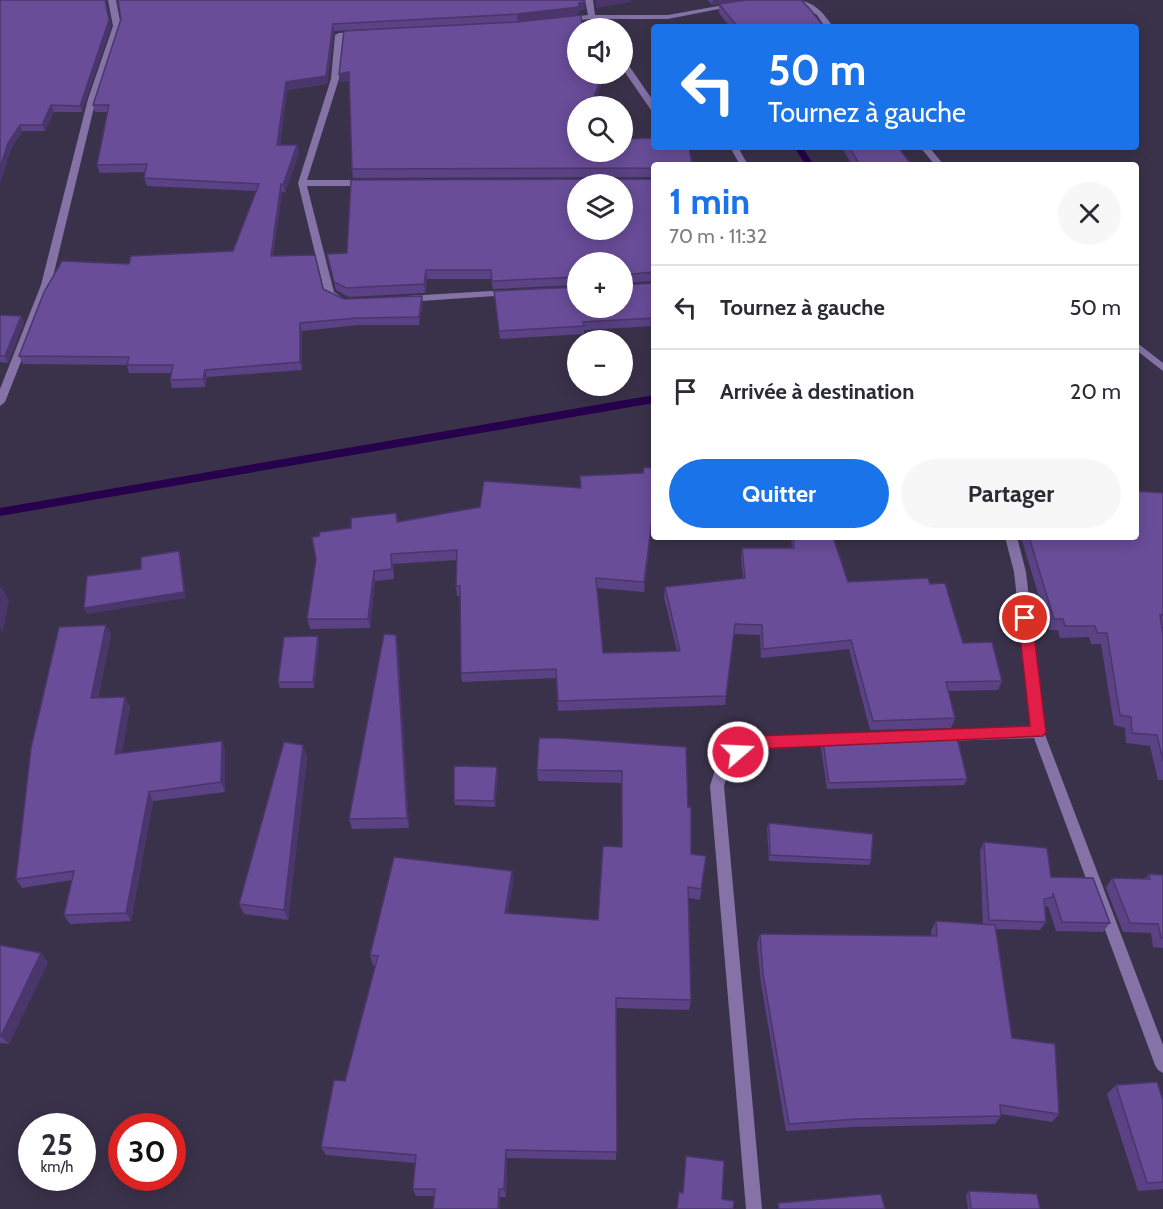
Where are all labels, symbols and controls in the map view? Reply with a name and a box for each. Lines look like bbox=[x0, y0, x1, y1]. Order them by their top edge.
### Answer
map controls bbox=[567, 18, 633, 396]
button: sound bbox=[567, 18, 633, 84]
text: 50 m bbox=[768, 44, 866, 96]
icon: left bbox=[669, 48, 747, 126]
button: search bbox=[567, 96, 633, 162]
text: Tournez à gauche bbox=[768, 96, 966, 129]
button: layers bbox=[567, 174, 633, 240]
text: 1 min bbox=[669, 179, 750, 223]
button: close bbox=[1058, 182, 1121, 245]
text: 70 m · 11:32 bbox=[669, 224, 767, 248]
button: + bbox=[567, 252, 633, 318]
icon: left bbox=[669, 291, 702, 324]
text: Tournez à gauche bbox=[720, 294, 885, 321]
text: 50 m bbox=[1069, 294, 1121, 321]
button: − bbox=[567, 330, 633, 396]
icon: arrive bbox=[669, 375, 702, 408]
text: Arrivée à destination bbox=[720, 378, 914, 405]
text: 20 m bbox=[1070, 378, 1121, 405]
button: Quitter bbox=[669, 459, 889, 528]
button: Partager bbox=[901, 459, 1121, 528]
pin bbox=[999, 592, 1050, 643]
icon: arrive bbox=[1008, 601, 1041, 634]
position arrow bbox=[706, 720, 770, 784]
speed limit sign: 30 bbox=[108, 1113, 186, 1191]
text: 25 bbox=[41, 1126, 73, 1163]
text: km/h bbox=[41, 1158, 73, 1176]

